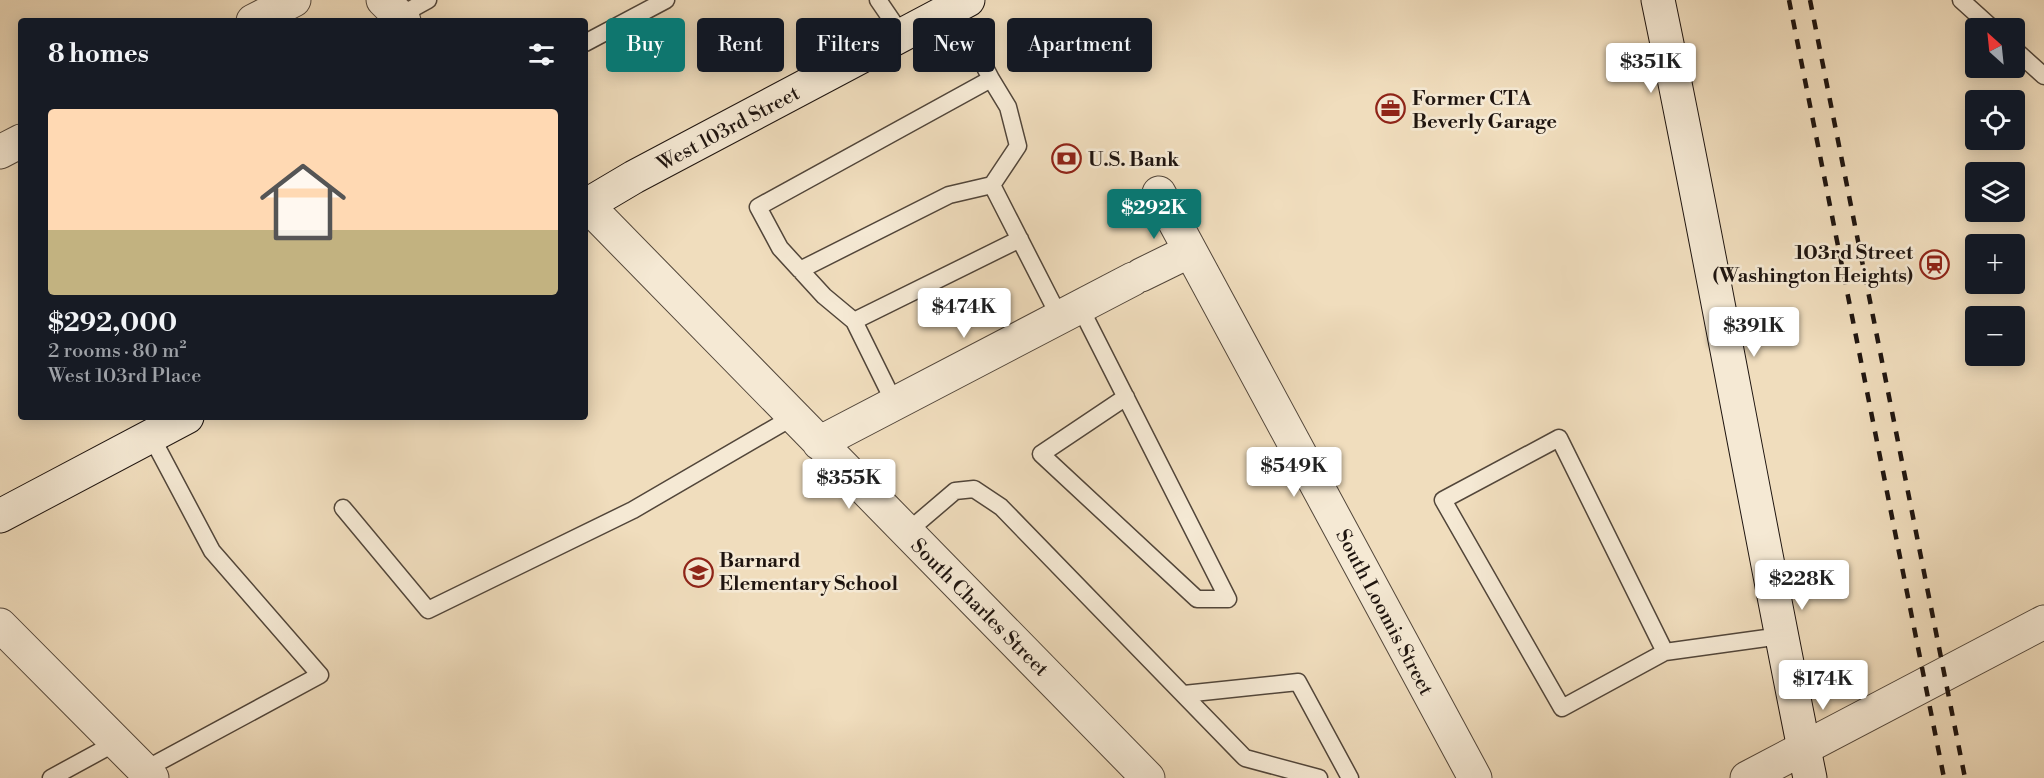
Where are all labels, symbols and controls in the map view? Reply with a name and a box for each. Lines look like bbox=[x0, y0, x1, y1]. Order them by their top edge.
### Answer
chip: Buy bbox=[606, 18, 685, 72]
chip: Rent bbox=[697, 18, 784, 72]
chip: Filters bbox=[796, 18, 901, 72]
chip: New bbox=[913, 18, 995, 72]
chip: Apartment bbox=[1007, 18, 1152, 72]
north arrow bbox=[1965, 18, 2025, 78]
map controls bbox=[1965, 18, 2025, 366]
text: 8 homes bbox=[48, 38, 149, 70]
icon: filters bbox=[525, 38, 558, 71]
pin: $351K bbox=[1609, 43, 1693, 94]
text: $351K bbox=[1620, 50, 1682, 75]
street label: West 103rd Street bbox=[652, 81, 804, 178]
place label: Former CTA Beverly Garage bbox=[1412, 87, 1557, 135]
button: locate bbox=[1965, 90, 2025, 150]
office icon: Former CTA Beverly Garage bbox=[1375, 93, 1407, 125]
bank icon: U.S. Bank bbox=[1051, 143, 1083, 175]
icon: home bbox=[249, 148, 357, 256]
place label: U.S. Bank bbox=[1088, 148, 1180, 173]
button: layers bbox=[1965, 162, 2025, 222]
pin: $292K bbox=[1112, 189, 1196, 240]
text: $292K bbox=[1121, 196, 1187, 221]
button: + bbox=[1965, 234, 2025, 294]
place label: 103rd Street (Washington Heights) bbox=[1713, 241, 1914, 289]
station icon: 103rd Street (Washington Heights) bbox=[1918, 248, 1950, 280]
pin: $474K bbox=[922, 288, 1006, 339]
text: $474K bbox=[932, 295, 996, 320]
button: − bbox=[1965, 306, 2025, 366]
text: $292,000 bbox=[48, 307, 177, 339]
pin: $391K bbox=[1712, 307, 1796, 358]
text: $391K bbox=[1723, 314, 1785, 339]
text: 2 rooms · 80 m² bbox=[48, 339, 186, 364]
text: West 103rd Place bbox=[48, 364, 201, 389]
pin: $549K bbox=[1252, 447, 1336, 498]
text: $549K bbox=[1261, 454, 1327, 479]
pin: $355K bbox=[807, 459, 891, 510]
text: $355K bbox=[817, 466, 881, 491]
street label: South Loomis Street bbox=[1329, 525, 1438, 700]
street label: South Charles Street bbox=[905, 534, 1053, 682]
place label: Barnard Elementary School bbox=[719, 549, 898, 597]
school or university icon: Barnard Elementary School bbox=[682, 556, 714, 588]
pin: $228K bbox=[1760, 560, 1844, 611]
text: $228K bbox=[1769, 567, 1835, 592]
pin: $174K bbox=[1781, 660, 1865, 711]
text: $174K bbox=[1793, 667, 1853, 692]

